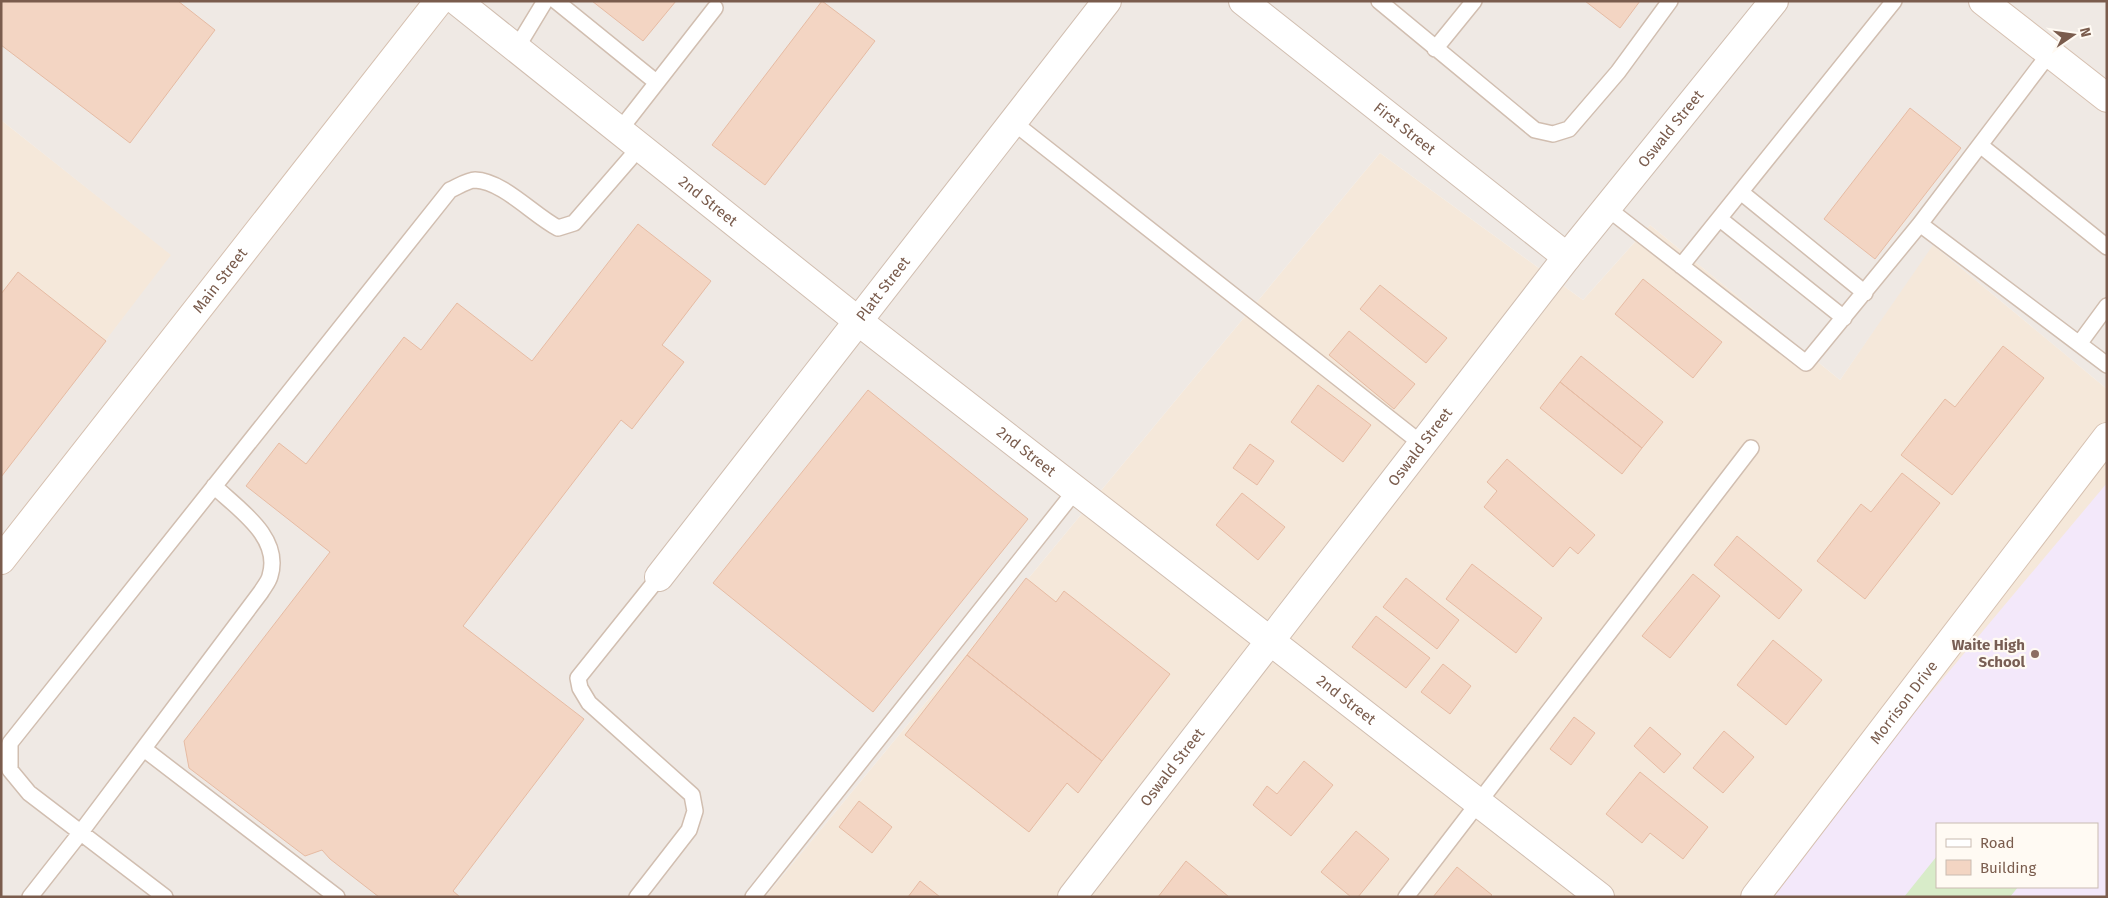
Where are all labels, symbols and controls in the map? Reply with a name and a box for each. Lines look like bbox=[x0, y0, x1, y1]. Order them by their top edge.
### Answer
north arrow bbox=[2048, 10, 2098, 60]
text: N bbox=[2076, 26, 2095, 39]
street label: Oswald Street bbox=[1634, 86, 1708, 171]
street label: First Street bbox=[1370, 99, 1440, 159]
street label: 2nd Street bbox=[675, 172, 741, 230]
street label: Main Street bbox=[189, 244, 251, 317]
street label: Platt Street bbox=[852, 253, 914, 325]
street label: Oswald Street bbox=[1384, 404, 1456, 490]
street label: 2nd Street bbox=[993, 423, 1060, 481]
place label: Waite High School bbox=[1952, 636, 2026, 671]
marker: Waite High School bbox=[2029, 648, 2041, 660]
street label: Morrison Drive bbox=[1866, 657, 1941, 748]
street label: 2nd Street bbox=[1313, 671, 1380, 729]
street label: Oswald Street bbox=[1136, 724, 1209, 810]
legend bbox=[1936, 823, 2098, 888]
text: Road bbox=[1980, 834, 2015, 852]
text: Building bbox=[1980, 859, 2036, 877]

